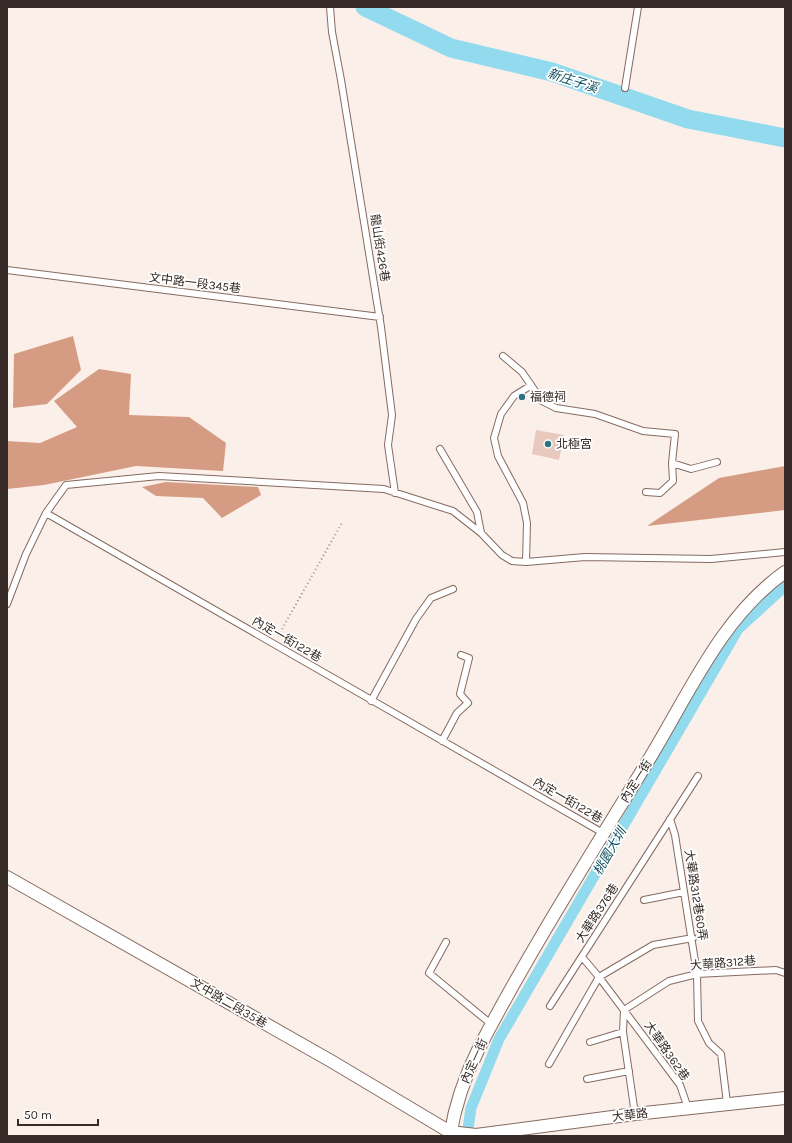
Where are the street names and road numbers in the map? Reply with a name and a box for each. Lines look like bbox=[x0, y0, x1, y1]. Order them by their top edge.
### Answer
street label: 龍山街426巷 bbox=[368, 213, 392, 283]
street label: 文中路一段345巷 bbox=[148, 270, 242, 296]
street label: 內定一街122巷 bbox=[250, 613, 324, 665]
street label: 內定一街 bbox=[617, 757, 655, 805]
street label: 內定一街122巷 bbox=[531, 774, 605, 826]
street label: 大華路312巷60弄 bbox=[682, 848, 710, 942]
street label: 大華路376巷 bbox=[573, 881, 621, 945]
street label: 大華路312巷 bbox=[690, 953, 756, 973]
street label: 文中路二段35巷 bbox=[188, 975, 270, 1031]
street label: 大華路362巷 bbox=[641, 1019, 693, 1083]
street label: 內定一街 bbox=[458, 1036, 490, 1086]
street label: 大華路 bbox=[611, 1106, 649, 1124]

